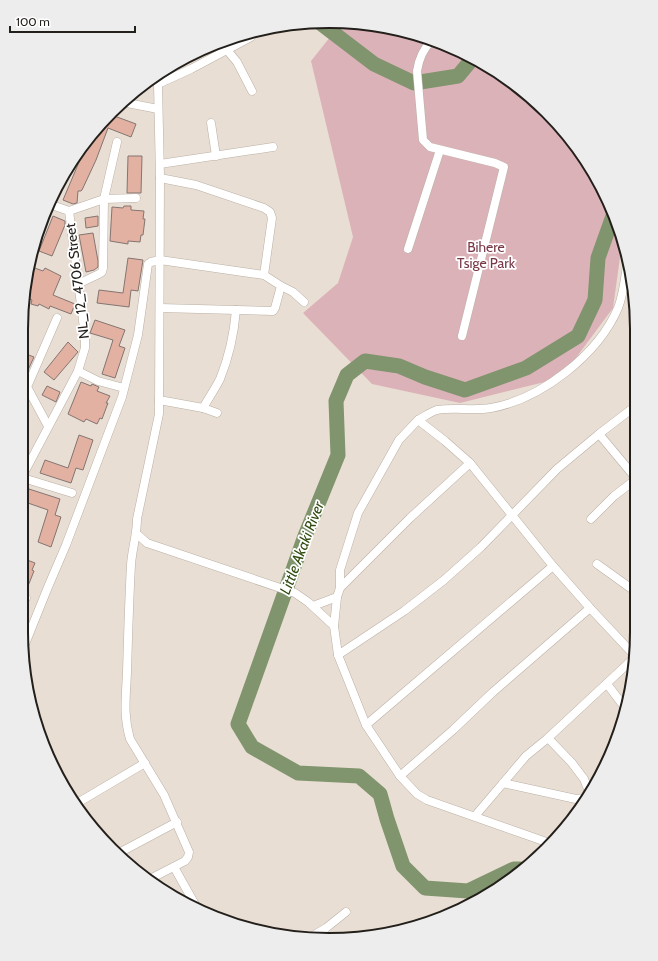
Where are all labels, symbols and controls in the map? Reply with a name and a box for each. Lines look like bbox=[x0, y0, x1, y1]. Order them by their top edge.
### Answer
scale bar bbox=[10, 8, 135, 34]
text: 100 m bbox=[16, 14, 50, 29]
street label: NL_12_4706 Street bbox=[61, 222, 93, 340]
park label: Bihere Tsige Park bbox=[457, 238, 516, 272]
water label: Little Akaki River bbox=[276, 498, 328, 597]

